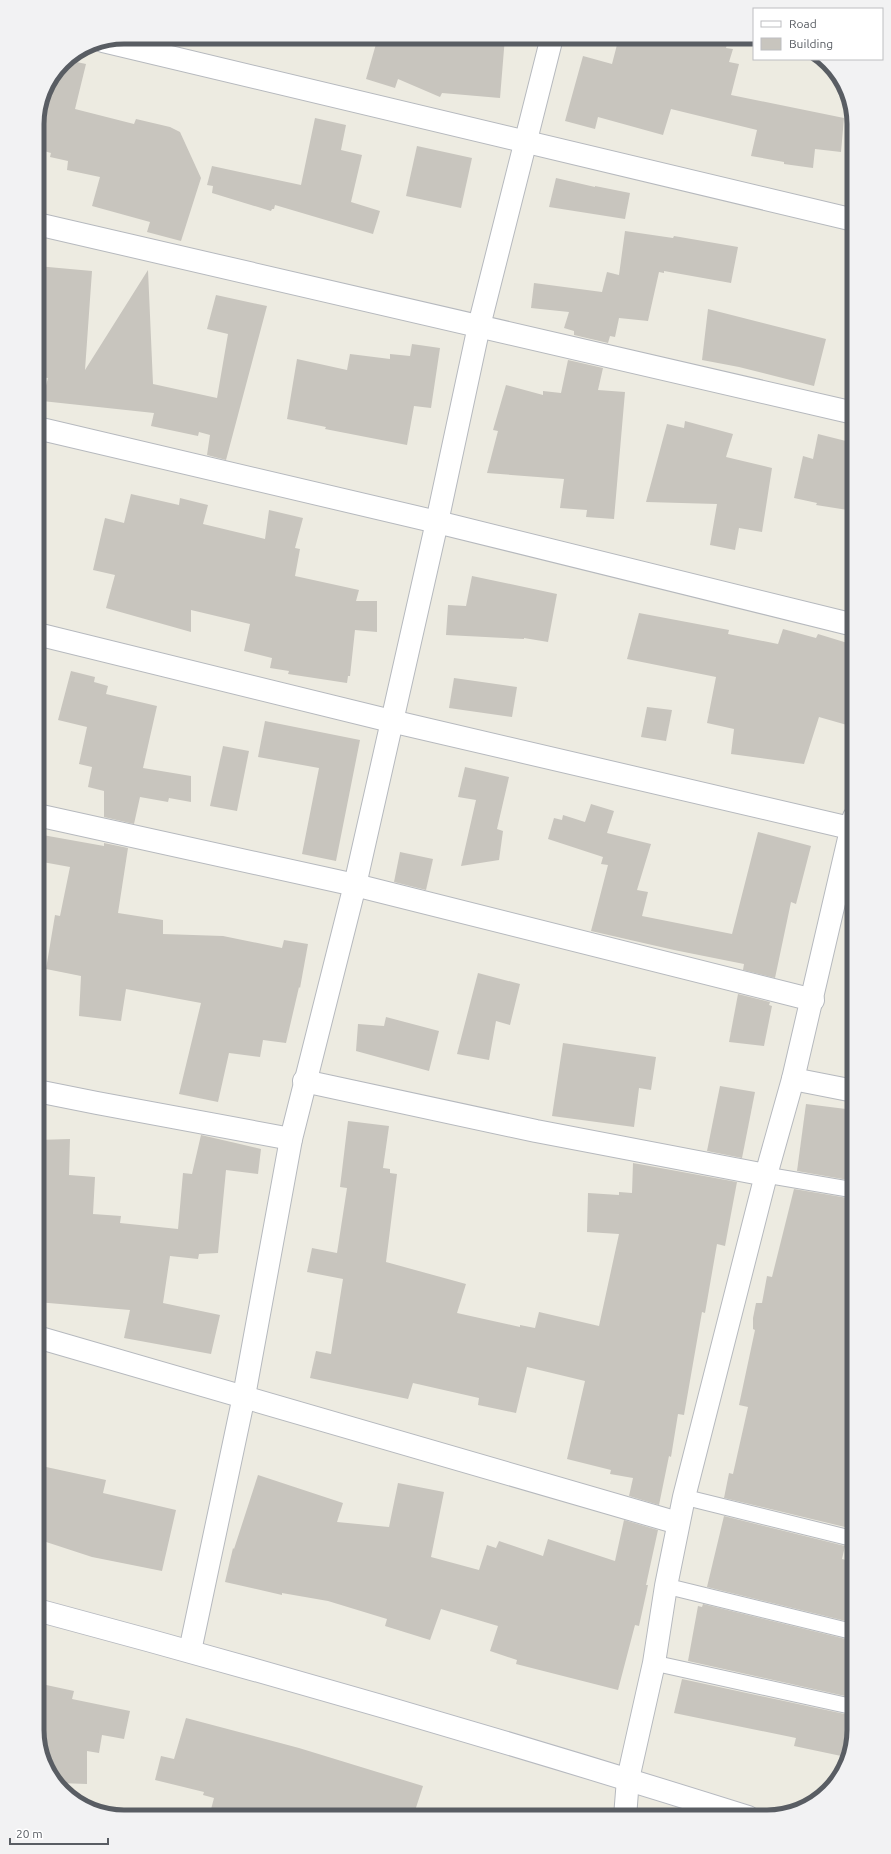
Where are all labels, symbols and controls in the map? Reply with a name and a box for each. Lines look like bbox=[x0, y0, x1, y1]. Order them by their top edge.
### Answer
legend bbox=[753, 8, 883, 60]
text: Road bbox=[789, 17, 817, 30]
text: Building bbox=[789, 37, 833, 50]
scale bar bbox=[10, 1820, 108, 1846]
text: 20 m bbox=[16, 1827, 43, 1840]

